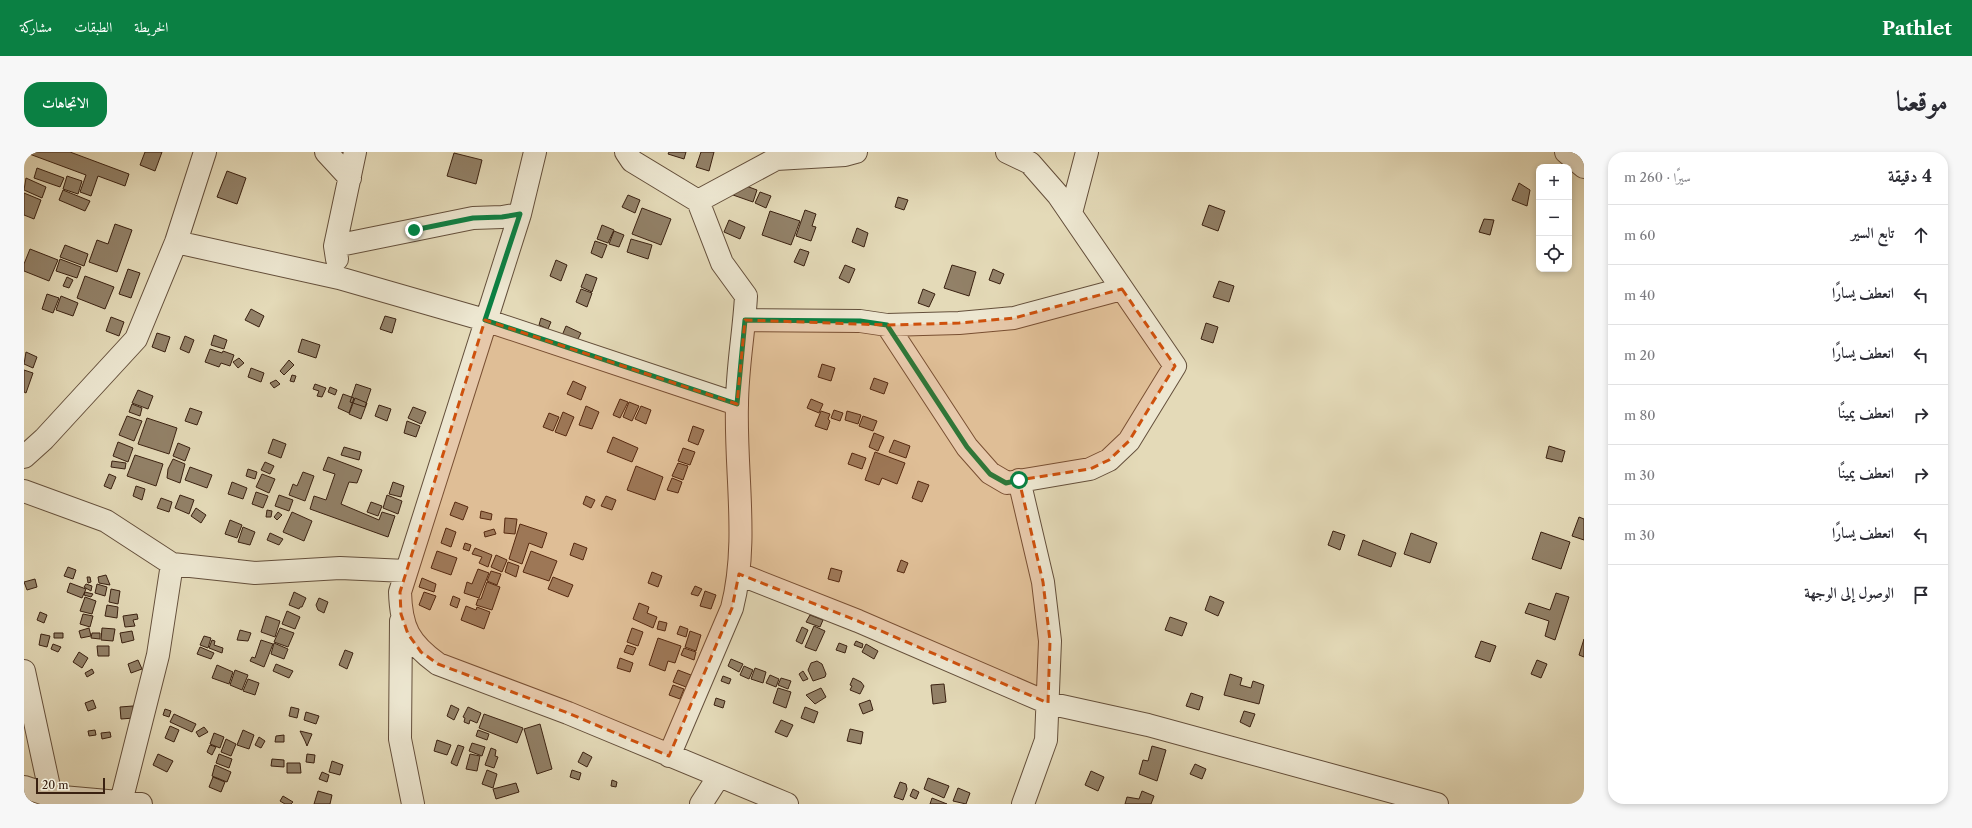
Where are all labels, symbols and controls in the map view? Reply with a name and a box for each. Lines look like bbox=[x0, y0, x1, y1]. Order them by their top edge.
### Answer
text: Pathlet bbox=[1882, 17, 1952, 40]
text: مشاركة bbox=[20, 18, 52, 36]
text: الطبقات bbox=[74, 18, 112, 36]
text: الخريطة bbox=[134, 18, 168, 36]
button: الاتجاهات bbox=[24, 82, 107, 127]
text: موقعنا bbox=[1896, 84, 1948, 118]
map controls bbox=[1536, 164, 1572, 272]
button: + bbox=[1536, 164, 1572, 200]
text: 4 دقيقة bbox=[1888, 166, 1932, 186]
text: سيرًا · 260 m bbox=[1624, 169, 1691, 185]
button: − bbox=[1536, 200, 1572, 236]
route end bbox=[405, 221, 423, 239]
text: تابع السير bbox=[1851, 223, 1894, 242]
icon: ahead bbox=[1910, 224, 1932, 246]
text: 60 m bbox=[1624, 227, 1655, 243]
button: locate bbox=[1536, 236, 1572, 272]
text: انعطف يسارًا bbox=[1832, 283, 1894, 302]
icon: left bbox=[1910, 284, 1932, 306]
text: 40 m bbox=[1624, 287, 1655, 303]
text: انعطف يسارًا bbox=[1832, 343, 1894, 362]
icon: left bbox=[1910, 344, 1932, 366]
text: 20 m bbox=[1624, 347, 1655, 363]
text: انعطف يمينًا bbox=[1838, 403, 1894, 422]
icon: right bbox=[1910, 404, 1932, 426]
text: 80 m bbox=[1624, 407, 1656, 423]
text: انعطف يمينًا bbox=[1838, 463, 1894, 482]
icon: right bbox=[1910, 464, 1932, 486]
text: 30 m bbox=[1624, 467, 1655, 483]
route start bbox=[1010, 471, 1028, 489]
text: انعطف يسارًا bbox=[1832, 523, 1894, 542]
icon: left bbox=[1910, 524, 1932, 546]
text: 30 m bbox=[1624, 527, 1655, 543]
text: الوصول إلى الوجهة bbox=[1804, 583, 1894, 602]
icon: arrive bbox=[1910, 584, 1932, 606]
scale bar bbox=[36, 776, 105, 795]
text: 20 m bbox=[42, 778, 68, 792]

